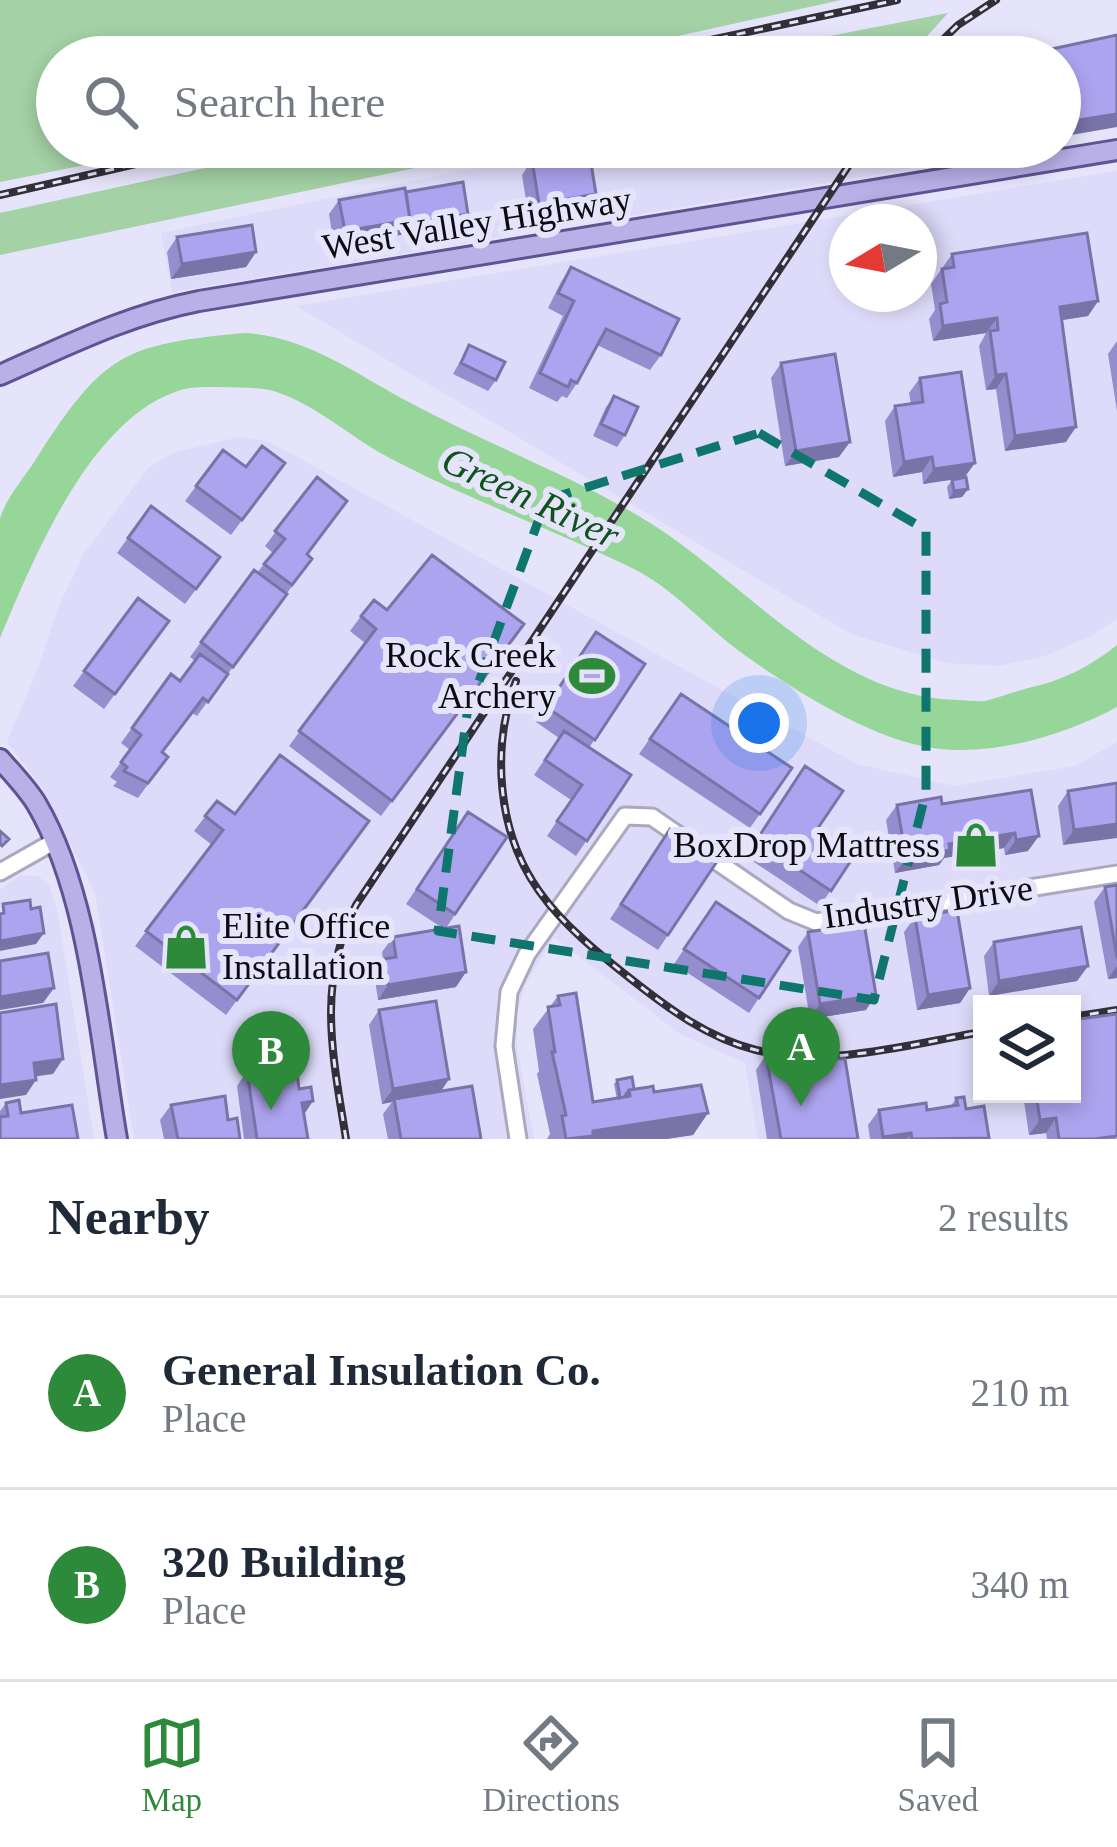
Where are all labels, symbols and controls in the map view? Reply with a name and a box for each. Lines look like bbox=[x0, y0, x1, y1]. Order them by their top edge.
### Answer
search box bbox=[36, 36, 1081, 168]
icon: search bbox=[78, 69, 144, 135]
text: Search here bbox=[174, 77, 385, 127]
street label: West Valley Highway bbox=[320, 179, 634, 267]
north arrow bbox=[829, 204, 937, 312]
water label: Green River bbox=[436, 437, 627, 557]
place label: Rock Creek Archery bbox=[385, 635, 556, 716]
sports icon: Rock Creek Archery bbox=[567, 651, 617, 701]
your location bbox=[729, 693, 789, 753]
shop icon: BoxDrop Mattress bbox=[951, 820, 1001, 870]
place label: BoxDrop Mattress bbox=[673, 825, 940, 865]
street label: Industry Drive bbox=[821, 868, 1035, 936]
place label: Elite Office Installation bbox=[222, 906, 390, 987]
shop icon: Elite Office Installation bbox=[161, 922, 211, 972]
map controls bbox=[973, 995, 1081, 1103]
button: layers bbox=[973, 995, 1081, 1103]
pin: A bbox=[762, 1007, 840, 1106]
pin: B bbox=[232, 1011, 310, 1110]
text: Nearby bbox=[48, 1189, 209, 1245]
text: 2 results bbox=[938, 1196, 1069, 1239]
text: General Insulation Co. bbox=[162, 1345, 601, 1395]
text: A bbox=[73, 1371, 101, 1414]
text: 210 m bbox=[970, 1371, 1069, 1414]
text: Place bbox=[162, 1397, 246, 1440]
text: 320 Building bbox=[162, 1537, 406, 1587]
text: B bbox=[74, 1563, 100, 1606]
text: 340 m bbox=[970, 1563, 1069, 1606]
text: Place bbox=[162, 1589, 246, 1632]
tab: Map bbox=[139, 1710, 205, 1819]
tab: Directions bbox=[482, 1710, 620, 1819]
tab: Saved bbox=[898, 1710, 978, 1819]

